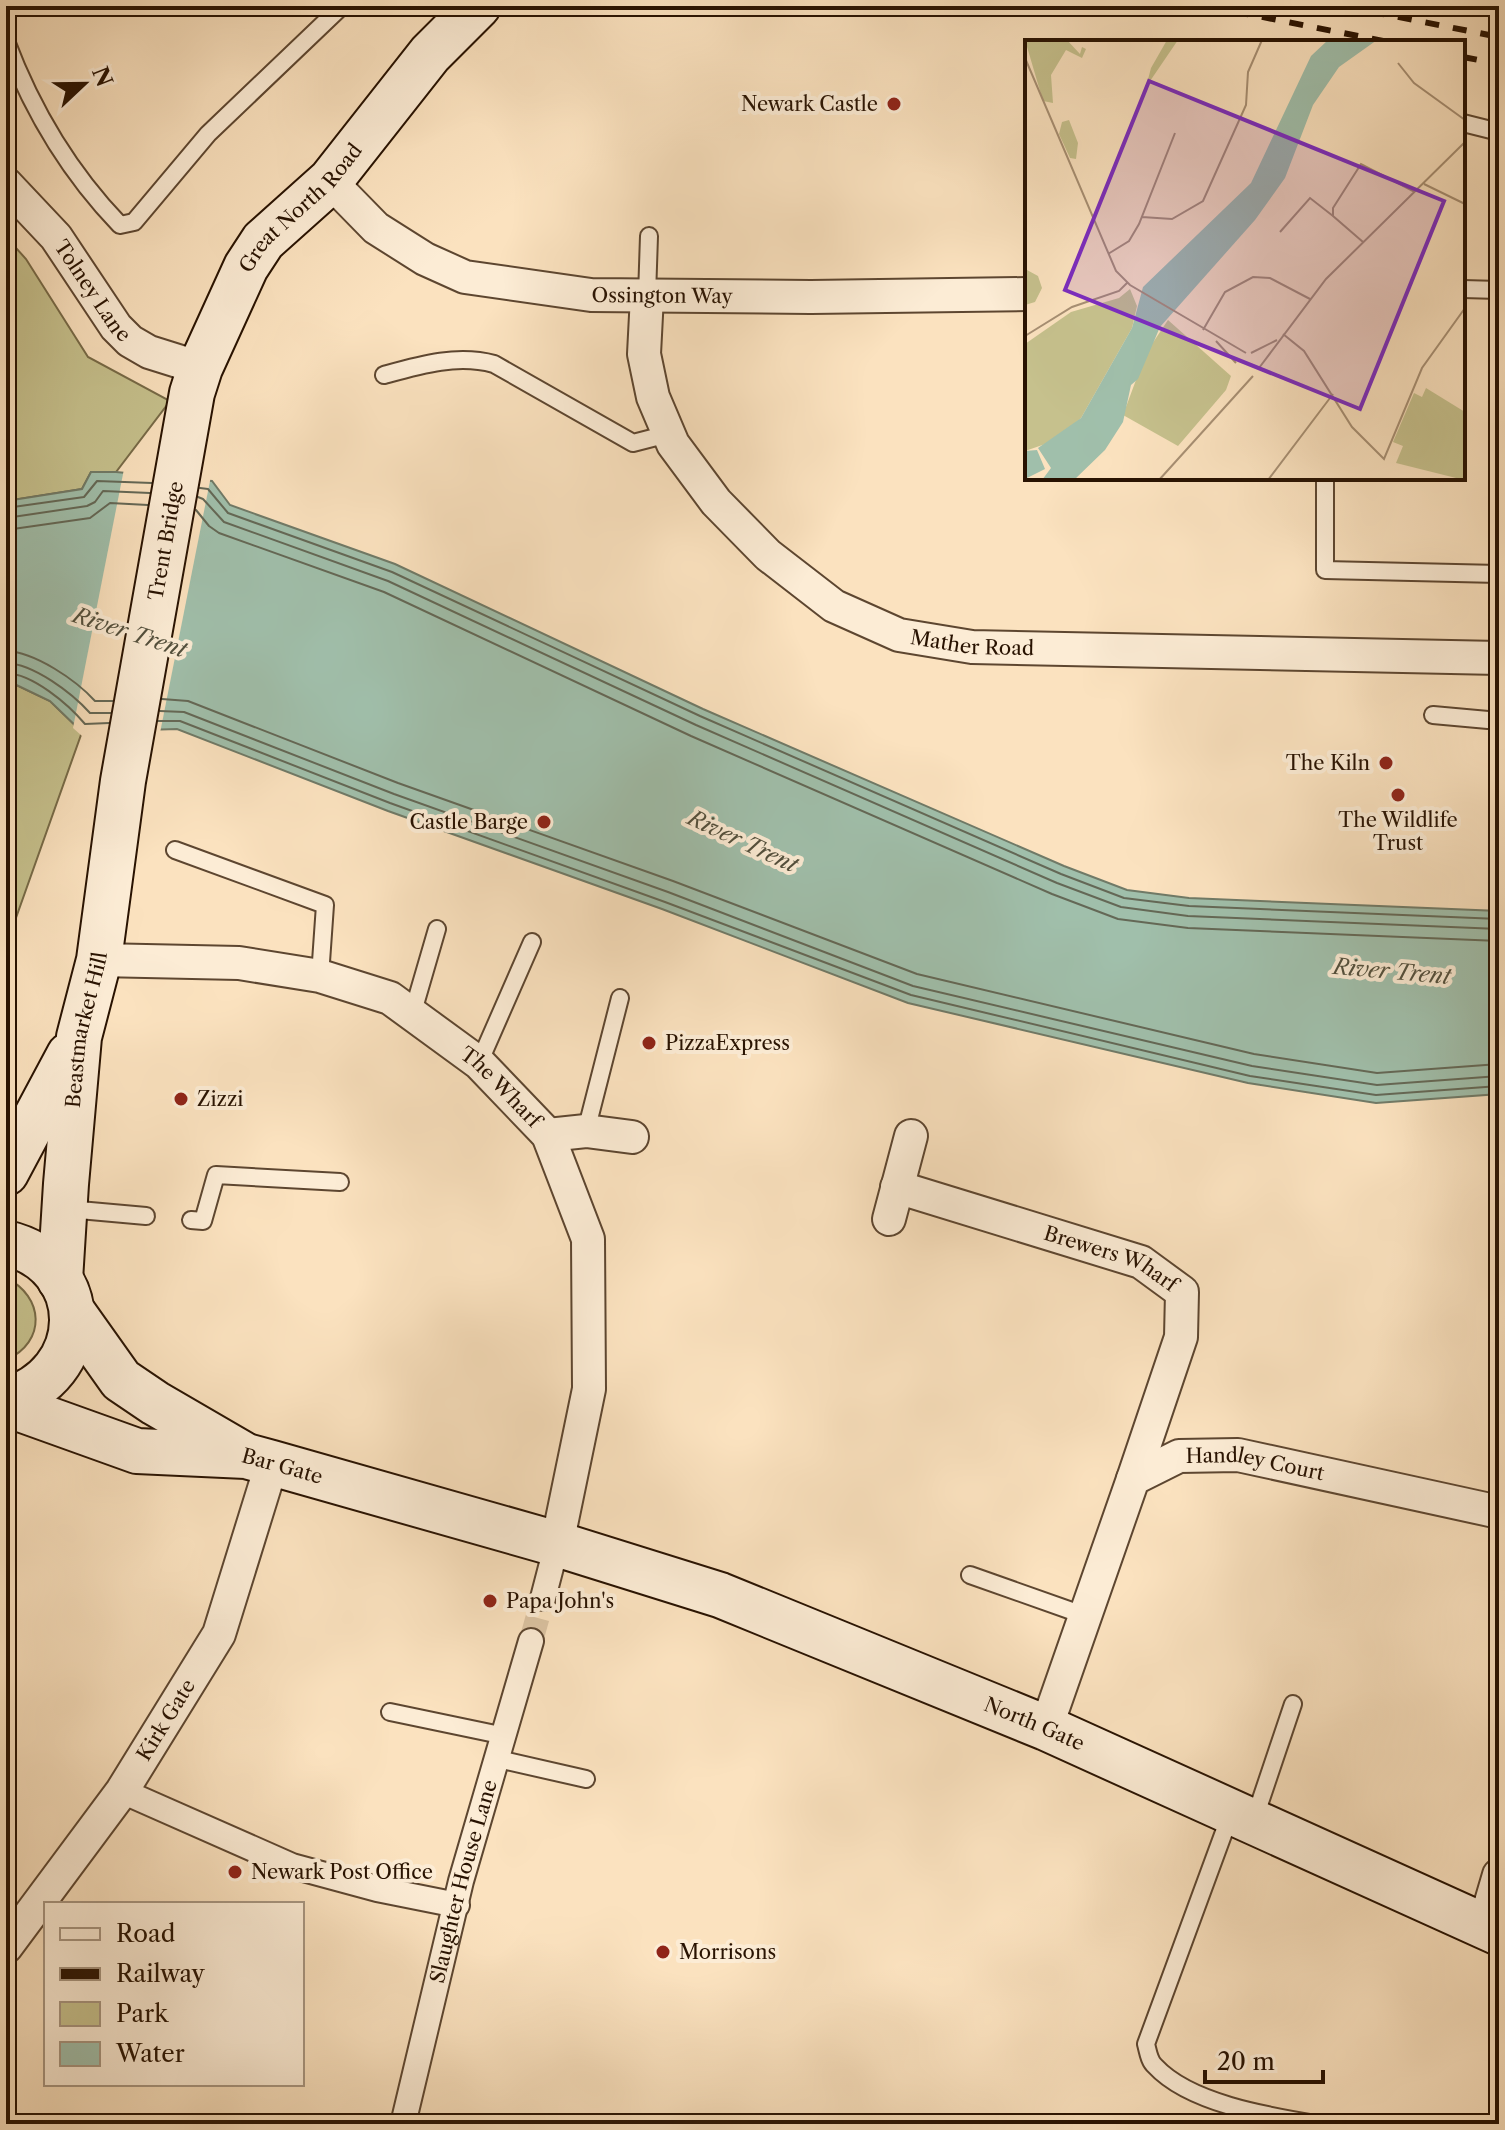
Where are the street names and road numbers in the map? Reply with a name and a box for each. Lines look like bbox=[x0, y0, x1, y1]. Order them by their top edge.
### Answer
street label: Great North Road bbox=[234, 139, 367, 277]
street label: Tolney Lane bbox=[49, 236, 136, 347]
street label: Ossington Way bbox=[591, 283, 734, 308]
street label: Trent Bridge bbox=[143, 479, 188, 602]
street label: Mather Road bbox=[909, 625, 1034, 660]
street label: Beastmarket Hill bbox=[61, 950, 112, 1109]
street label: The Wharf bbox=[456, 1042, 548, 1134]
street label: Brewers Wharf bbox=[1041, 1221, 1184, 1298]
street label: Bar Gate bbox=[239, 1443, 326, 1489]
street label: Handley Court bbox=[1185, 1443, 1327, 1485]
street label: Kirk Gate bbox=[132, 1675, 200, 1765]
street label: North Gate bbox=[981, 1692, 1088, 1756]
street label: Slaughter House Lane bbox=[425, 1777, 502, 1986]

